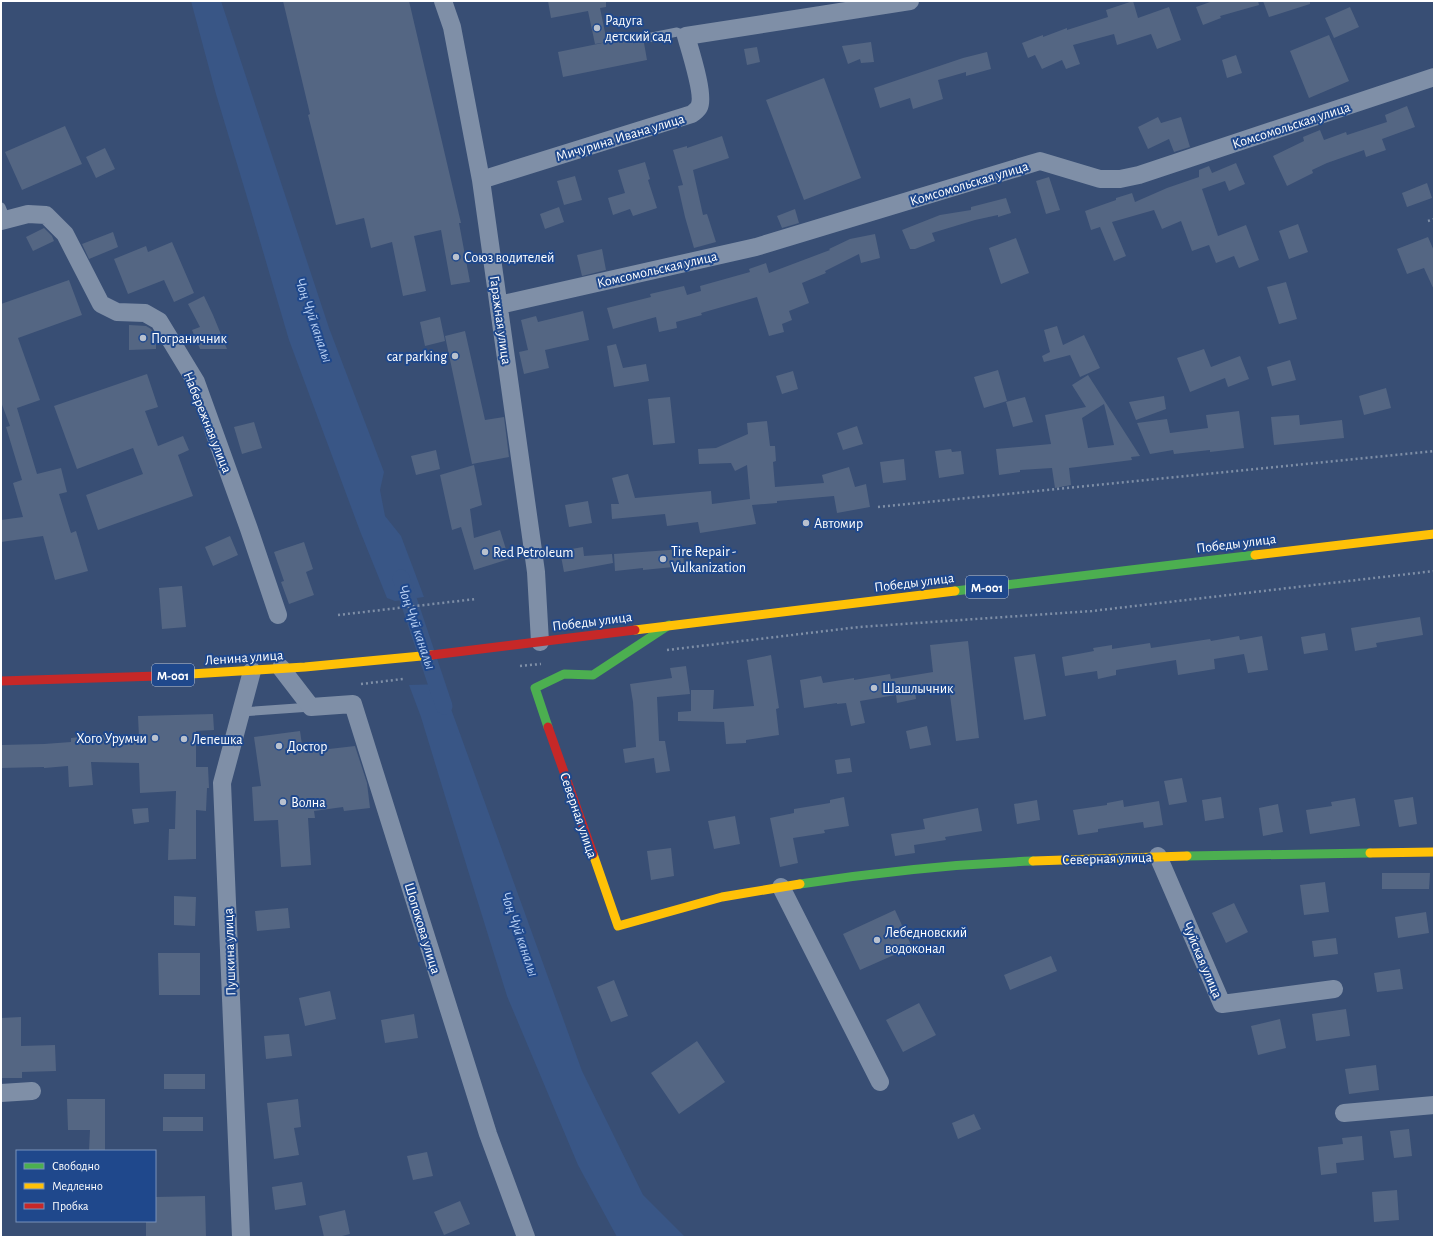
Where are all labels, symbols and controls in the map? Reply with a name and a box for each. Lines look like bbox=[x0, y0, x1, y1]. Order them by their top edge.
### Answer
place label: Радуга детский сад bbox=[605, 14, 671, 44]
marker: Радуга детский сад bbox=[592, 23, 602, 33]
street label: Комсомольская улица bbox=[1231, 100, 1353, 152]
street label: Мичурина Ивана улица bbox=[554, 112, 687, 164]
street label: Комсомольская улица bbox=[908, 159, 1031, 209]
street label: Комсомольская улица bbox=[596, 249, 719, 291]
place label: Союз водителей bbox=[464, 251, 555, 265]
marker: Союз водителей bbox=[451, 252, 461, 262]
street label: Гаражная улица bbox=[487, 275, 513, 366]
water label: Чоң Чүй каналы bbox=[292, 276, 335, 364]
place label: Пограничник bbox=[151, 332, 228, 346]
marker: Пограничник bbox=[138, 333, 148, 343]
place label: car parking bbox=[387, 350, 447, 364]
marker: car parking bbox=[450, 351, 460, 361]
street label: Набережная улица bbox=[180, 370, 234, 476]
place label: Автомир bbox=[814, 517, 863, 531]
marker: Автомир bbox=[801, 518, 811, 528]
street label: Победы улица bbox=[1195, 532, 1277, 556]
place label: Tire Repair - Vulkanization bbox=[671, 545, 746, 575]
place label: Red Petroleum bbox=[493, 546, 573, 560]
marker: Red Petroleum bbox=[480, 547, 490, 557]
marker: Tire Repair - Vulkanization bbox=[658, 554, 668, 564]
street label: Победы улица bbox=[873, 571, 955, 595]
road number: М-001 bbox=[966, 576, 1008, 598]
water label: Чоң Чүй каналы bbox=[395, 583, 438, 671]
street label: Победы улица bbox=[551, 610, 633, 634]
street label: Ленина улица bbox=[204, 648, 284, 668]
road number: М-001 bbox=[152, 664, 194, 686]
place label: Шашлычник bbox=[882, 682, 954, 696]
marker: Шашлычник bbox=[869, 683, 879, 693]
place label: Хого Урумчи bbox=[76, 732, 147, 746]
marker: Хого Урумчи bbox=[150, 733, 160, 743]
place label: Лепешка bbox=[192, 733, 243, 747]
marker: Лепешка bbox=[179, 734, 189, 744]
place label: Достор bbox=[287, 740, 327, 754]
marker: Достор bbox=[274, 741, 284, 751]
street label: Северная улица bbox=[557, 771, 599, 861]
place label: Волна bbox=[291, 796, 326, 810]
marker: Волна bbox=[278, 797, 288, 807]
street label: Северная улица bbox=[1062, 850, 1153, 868]
street label: Шопокова улица bbox=[402, 881, 443, 976]
water label: Чоң Чүй каналы bbox=[498, 890, 541, 978]
street label: Пушкина улица bbox=[221, 907, 239, 996]
street label: Чуйская улица bbox=[1180, 920, 1225, 1001]
place label: Лебедновский водоконал bbox=[885, 926, 967, 956]
marker: Лебедновский водоконал bbox=[872, 935, 882, 945]
legend bbox=[16, 1150, 156, 1222]
text: Свободно bbox=[52, 1160, 100, 1172]
text: Медленно bbox=[52, 1180, 103, 1192]
text: Пробка bbox=[52, 1200, 89, 1212]

